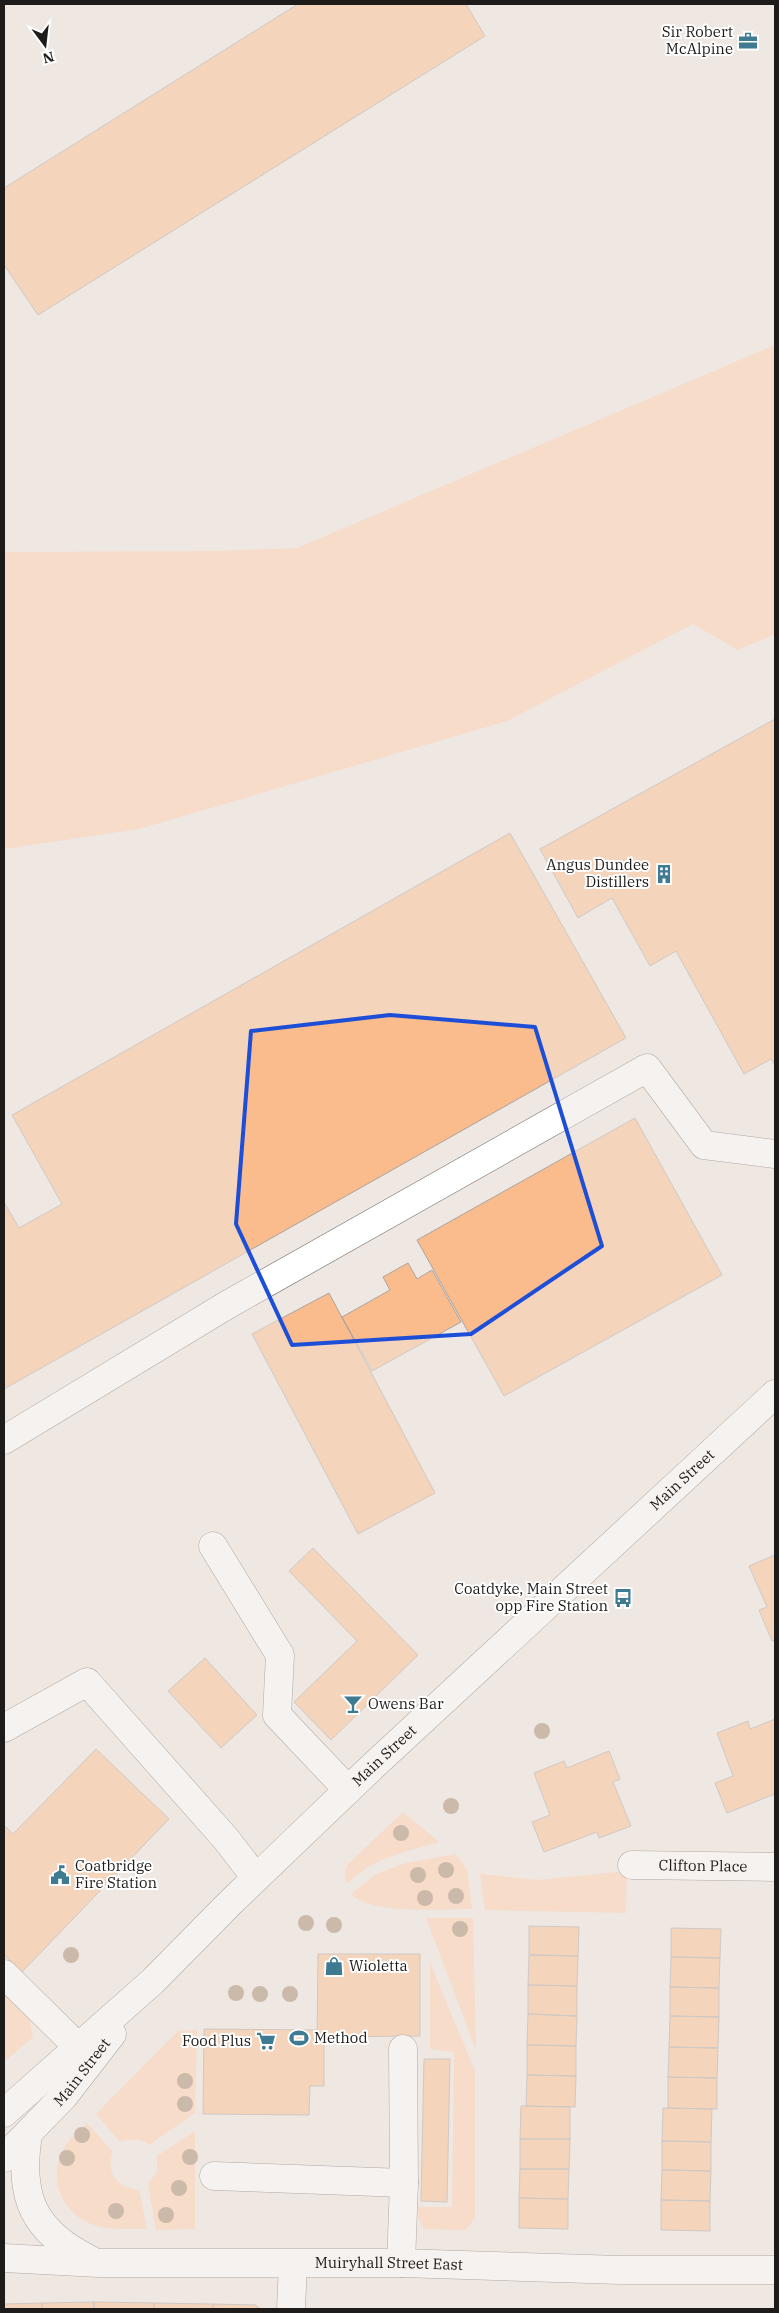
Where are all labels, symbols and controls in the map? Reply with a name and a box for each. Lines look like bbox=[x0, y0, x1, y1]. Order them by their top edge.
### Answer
north arrow bbox=[20, 20, 70, 70]
place label: Sir Robert McAlpine bbox=[662, 22, 733, 58]
office icon: Sir Robert McAlpine bbox=[737, 30, 759, 52]
text: N bbox=[41, 47, 56, 68]
place label: Angus Dundee Distillers bbox=[546, 855, 649, 891]
building icon: Angus Dundee Distillers bbox=[653, 863, 675, 885]
street label: Main Street bbox=[646, 1445, 718, 1514]
place label: Coatdyke, Main Street opp Fire Station bbox=[454, 1579, 608, 1615]
bus stop icon: Coatdyke, Main Street opp Fire Station bbox=[612, 1587, 634, 1609]
bar icon: Owens Bar bbox=[342, 1693, 364, 1715]
place label: Owens Bar bbox=[368, 1694, 444, 1713]
street label: Main Street bbox=[348, 1721, 420, 1790]
street label: Clifton Place bbox=[659, 1855, 747, 1876]
place label: Coatbridge Fire Station bbox=[75, 1856, 158, 1892]
public building icon: Coatbridge Fire Station bbox=[49, 1864, 71, 1886]
shop icon: Wioletta bbox=[323, 1955, 345, 1977]
place label: Wioletta bbox=[349, 1956, 408, 1975]
sports icon: Method bbox=[288, 2027, 310, 2049]
place label: Method bbox=[314, 2028, 368, 2047]
supermarket icon: Food Plus bbox=[255, 2030, 277, 2052]
place label: Food Plus bbox=[182, 2031, 251, 2050]
street label: Main Street bbox=[49, 2034, 114, 2110]
street label: Muiryhall Street East bbox=[315, 2253, 463, 2274]

